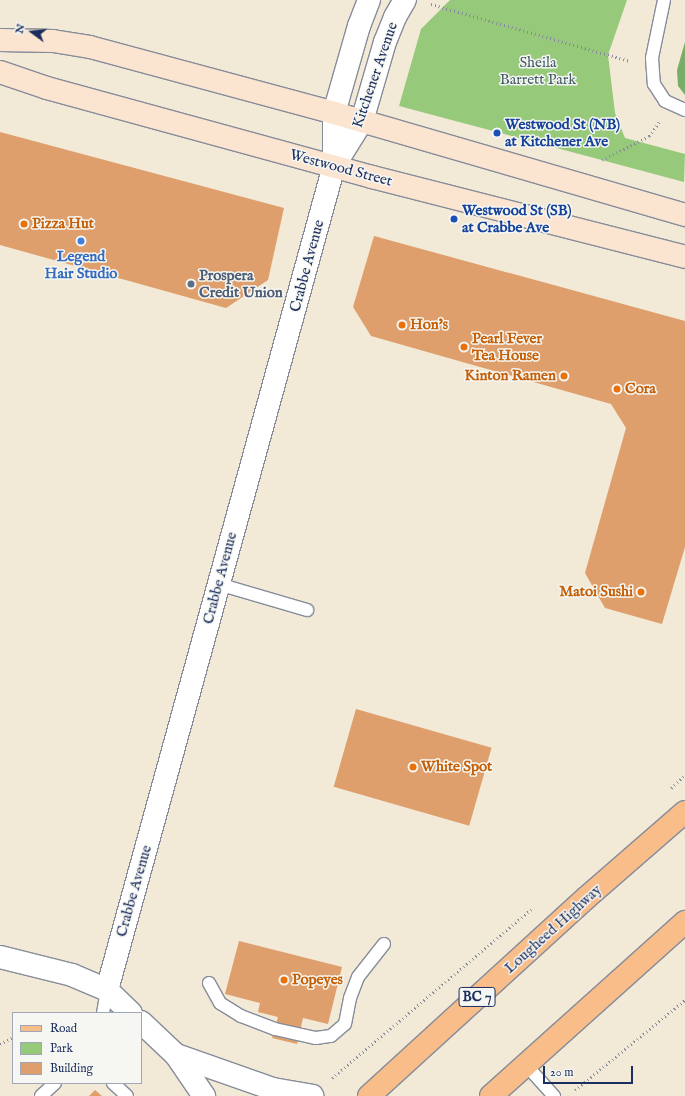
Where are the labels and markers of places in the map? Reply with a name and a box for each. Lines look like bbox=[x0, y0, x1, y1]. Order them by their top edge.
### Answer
place label: Westwood St (NB) at Kitchener Ave bbox=[505, 115, 620, 150]
marker: Westwood St (NB) at Kitchener Ave bbox=[492, 128, 502, 138]
place label: Westwood St (SB) at Crabbe Ave bbox=[462, 201, 571, 236]
marker: Westwood St (SB) at Crabbe Ave bbox=[449, 214, 459, 224]
place label: Pizza Hut bbox=[32, 215, 94, 233]
marker: Pizza Hut bbox=[19, 219, 29, 229]
marker: Legend Hair Studio bbox=[76, 236, 86, 246]
place label: Legend Hair Studio bbox=[45, 247, 117, 282]
place label: Prospera Credit Union bbox=[199, 266, 283, 301]
marker: Prospera Credit Union bbox=[186, 279, 196, 289]
place label: Hon's bbox=[410, 316, 448, 334]
marker: Hon's bbox=[397, 320, 407, 330]
place label: Pearl Fever Tea House bbox=[472, 329, 542, 364]
marker: Pearl Fever Tea House bbox=[459, 342, 469, 352]
place label: Kinton Ramen bbox=[465, 367, 556, 385]
marker: Kinton Ramen bbox=[559, 371, 569, 381]
place label: Cora bbox=[625, 380, 656, 398]
marker: Cora bbox=[612, 384, 622, 394]
place label: Matoi Sushi bbox=[559, 583, 633, 601]
marker: Matoi Sushi bbox=[636, 587, 646, 597]
place label: White Spot bbox=[421, 758, 492, 776]
marker: White Spot bbox=[408, 762, 418, 772]
place label: Popeyes bbox=[292, 971, 343, 989]
marker: Popeyes bbox=[279, 975, 289, 985]

